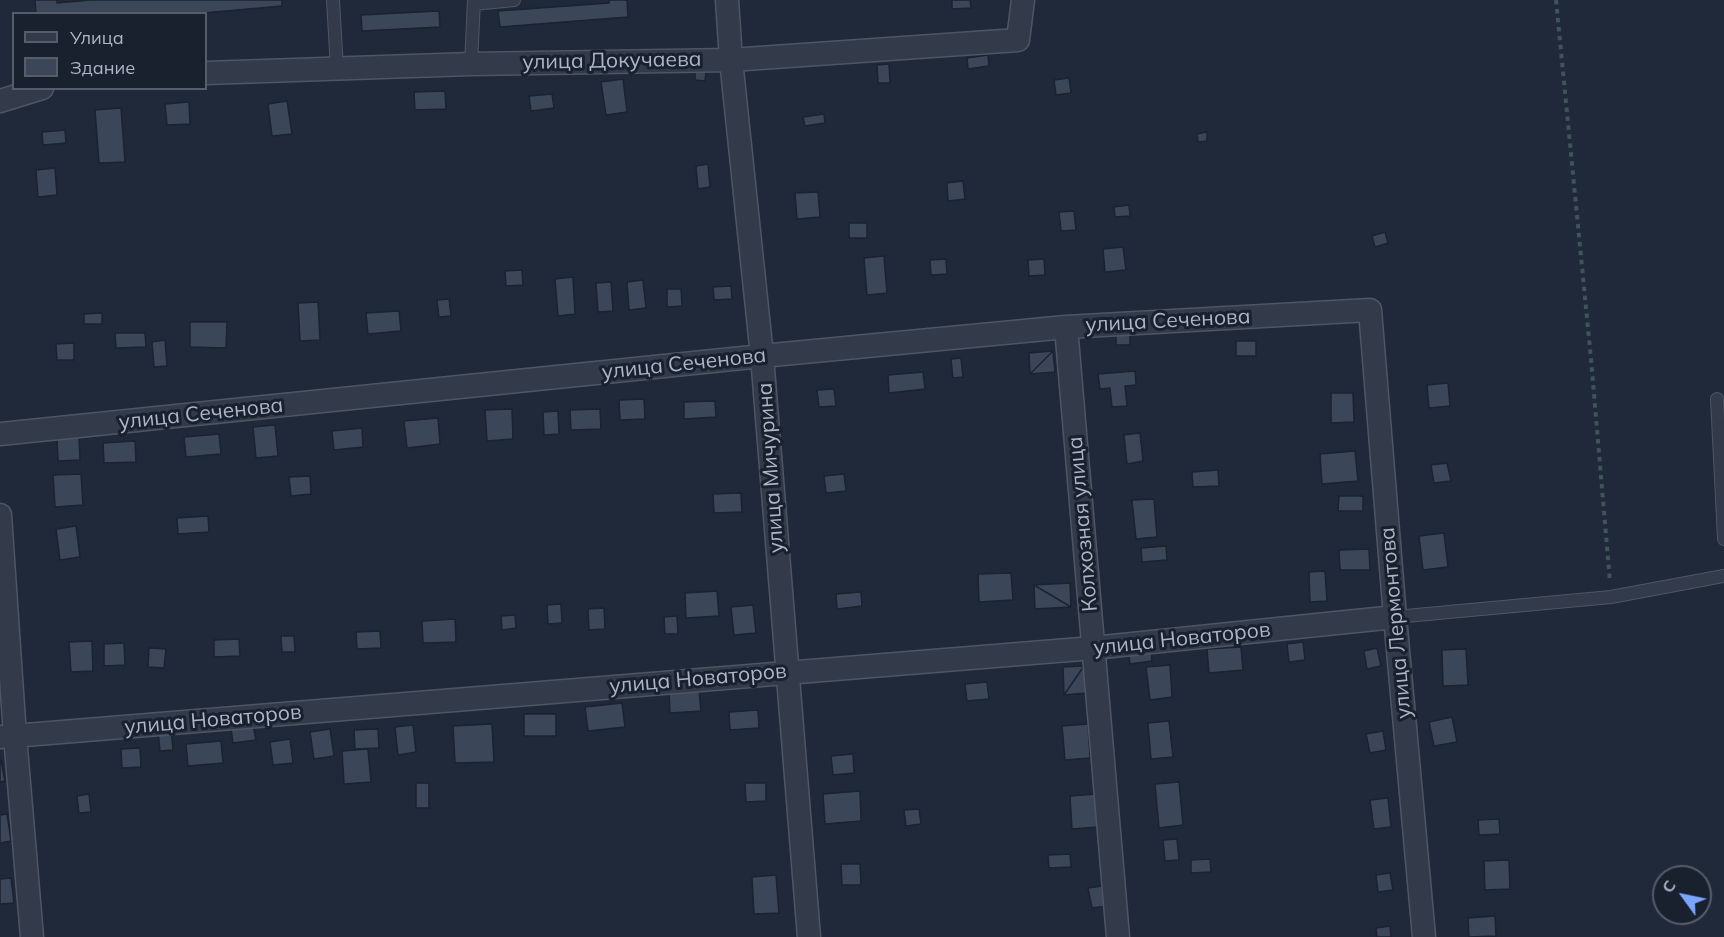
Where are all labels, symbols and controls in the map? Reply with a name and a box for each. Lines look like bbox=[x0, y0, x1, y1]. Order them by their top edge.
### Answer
legend bbox=[12, 12, 207, 90]
text: Улица bbox=[70, 26, 124, 49]
street label: улица Докучаева bbox=[522, 47, 702, 75]
text: Здание bbox=[70, 56, 135, 79]
street label: улица Сеченова bbox=[1085, 304, 1251, 338]
street label: улица Сеченова bbox=[601, 343, 767, 385]
street label: улица Мичурина bbox=[752, 382, 790, 554]
street label: улица Сеченова bbox=[118, 393, 284, 435]
street label: Колхозная улица bbox=[1063, 435, 1103, 613]
street label: улица Лермонтова bbox=[1375, 526, 1417, 720]
street label: улица Новаторов bbox=[1092, 617, 1272, 661]
street label: улица Новаторов bbox=[608, 659, 788, 699]
street label: улица Новаторов bbox=[123, 700, 303, 740]
north arrow bbox=[1652, 865, 1712, 925]
text: С bbox=[1657, 876, 1680, 896]

